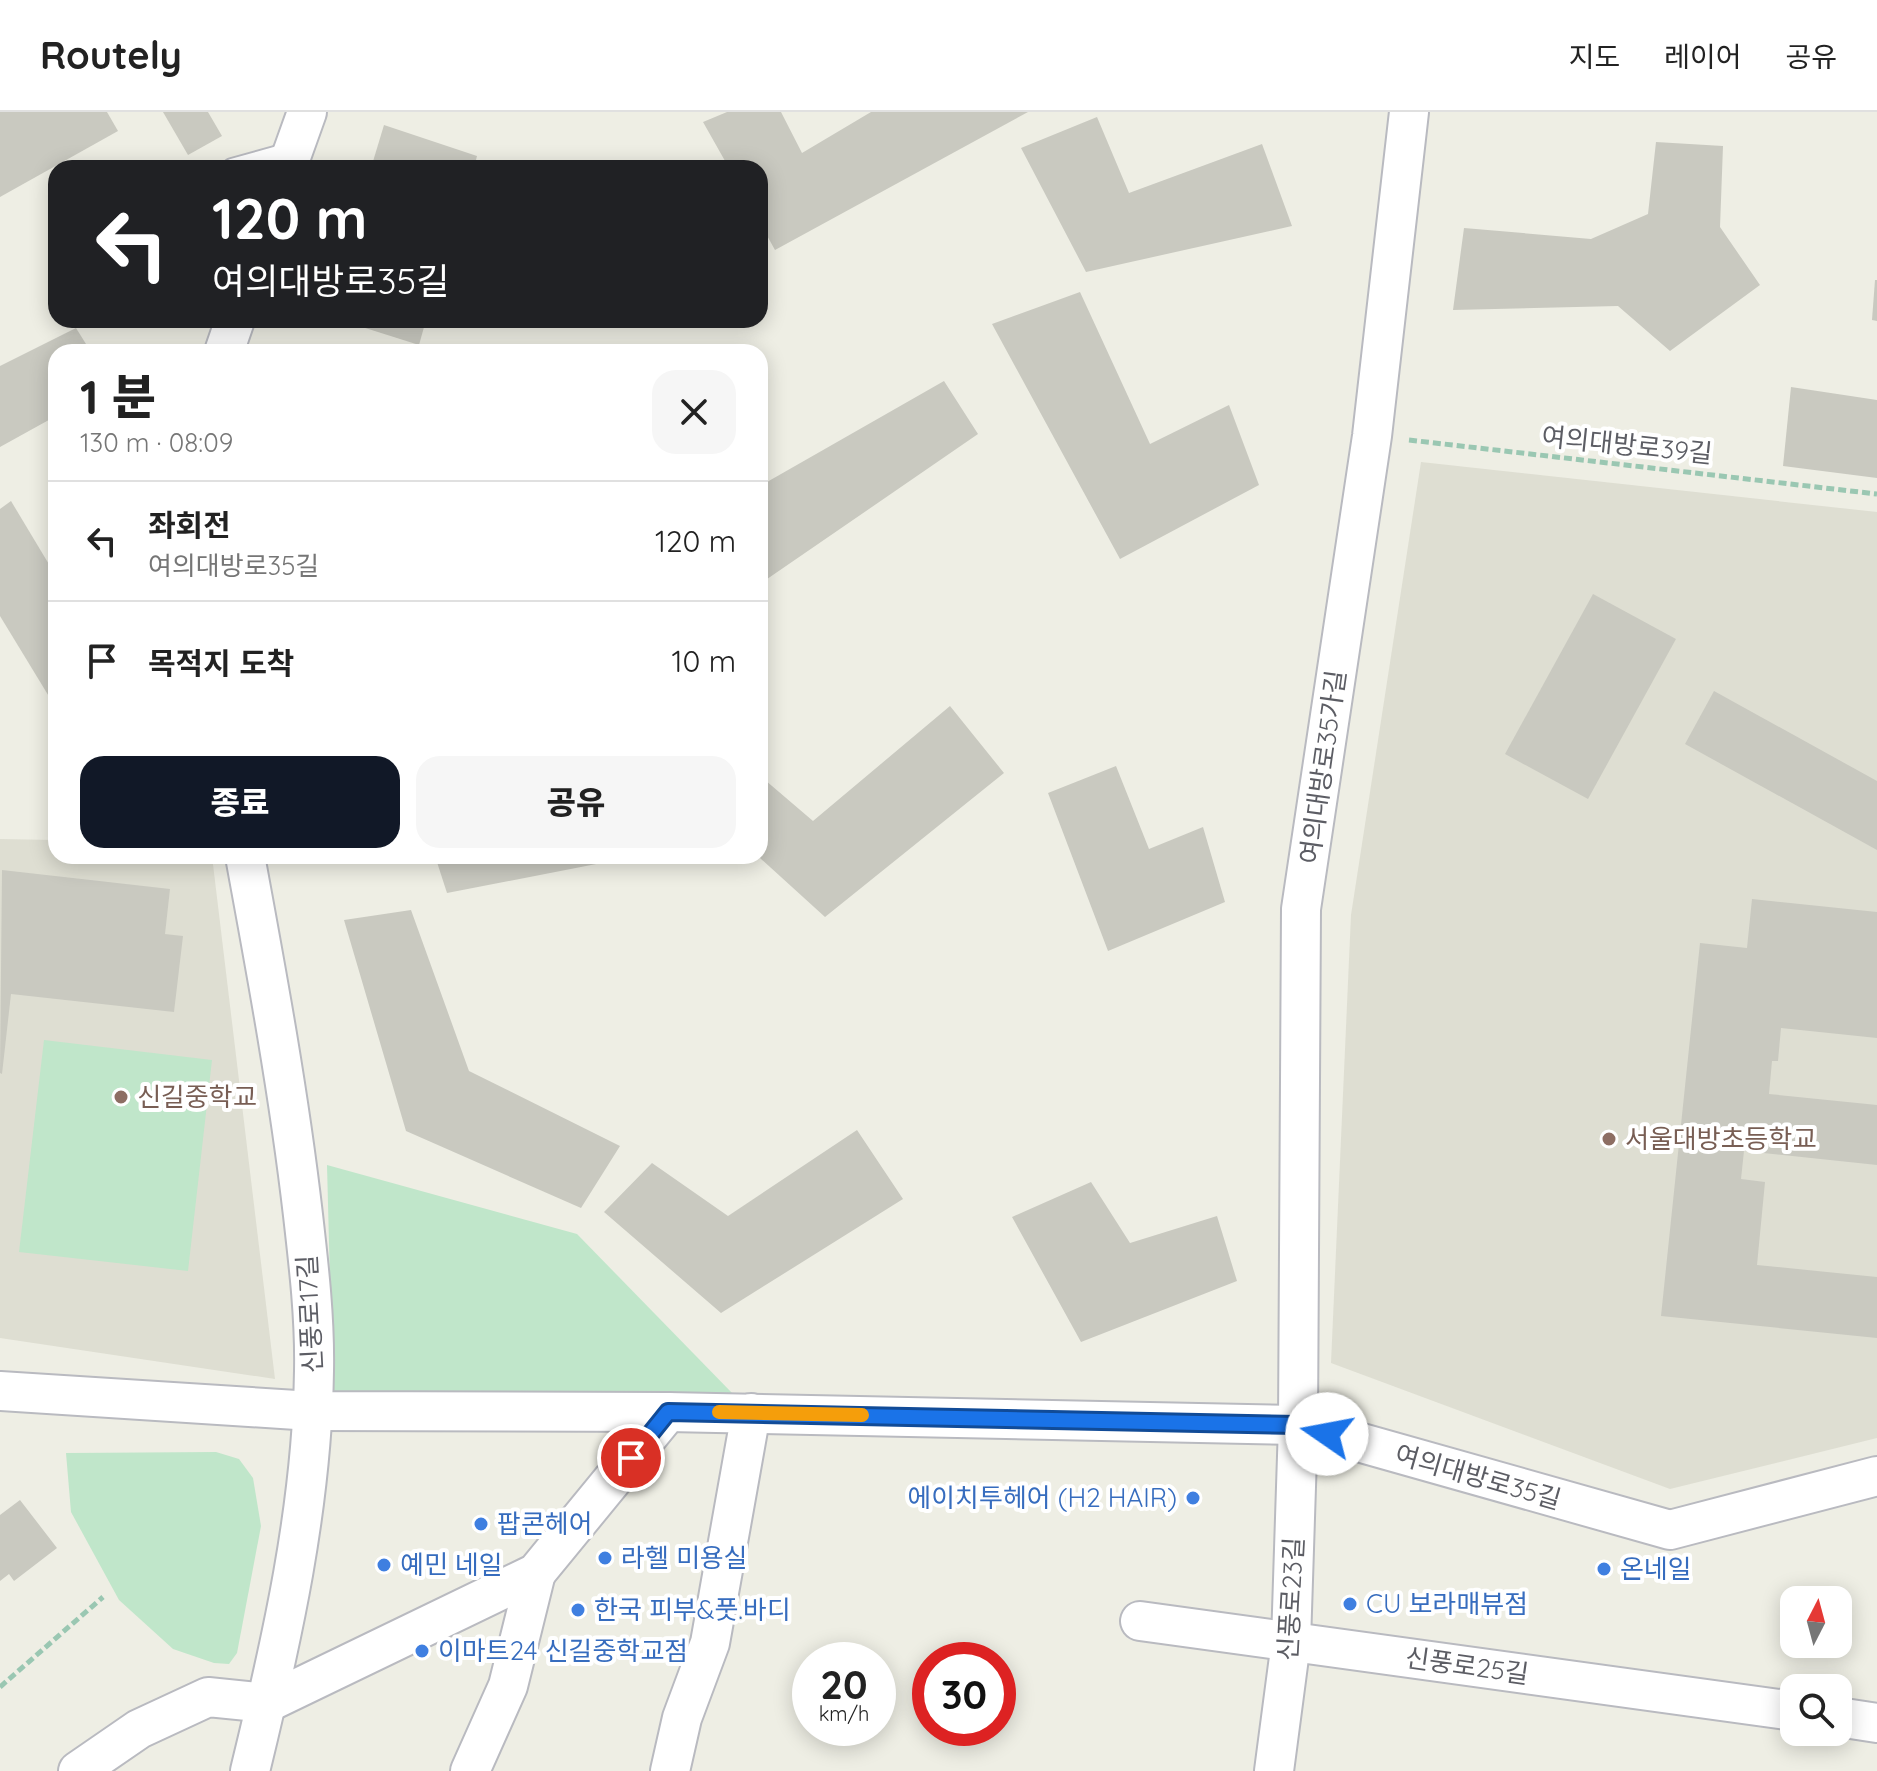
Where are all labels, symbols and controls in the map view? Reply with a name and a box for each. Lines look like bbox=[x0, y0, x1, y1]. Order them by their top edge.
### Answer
text: Routely bbox=[40, 31, 182, 79]
text: 지도 bbox=[1569, 39, 1620, 74]
text: 레이어 bbox=[1664, 39, 1741, 74]
text: 공유 bbox=[1785, 39, 1837, 74]
text: 120 m bbox=[212, 183, 367, 253]
icon: left bbox=[80, 192, 184, 296]
text: 여의대방로35길 bbox=[212, 258, 449, 303]
text: 1 분 bbox=[80, 366, 156, 426]
button: close bbox=[652, 370, 736, 454]
street label: 여의대방로39길 bbox=[1540, 419, 1714, 470]
text: 130 m · 08:09 bbox=[80, 426, 233, 459]
text: 좌회전 bbox=[148, 506, 231, 544]
icon: left bbox=[80, 519, 124, 563]
text: 120 m bbox=[655, 522, 736, 560]
text: 여의대방로35길 bbox=[148, 549, 319, 582]
icon: arrive bbox=[80, 639, 124, 683]
text: 10 m bbox=[672, 642, 736, 680]
text: 목적지 도착 bbox=[148, 644, 294, 682]
street label: 여의대방로35가길 bbox=[1293, 668, 1352, 866]
button: 종료 bbox=[80, 756, 400, 848]
button: 공유 bbox=[416, 756, 736, 848]
place label: 신길중학교 bbox=[137, 1080, 257, 1113]
marker: 신길중학교 bbox=[112, 1088, 130, 1106]
place label: 서울대방초등학교 bbox=[1625, 1122, 1816, 1155]
marker: 서울대방초등학교 bbox=[1600, 1130, 1618, 1148]
street label: 신풍로17길 bbox=[290, 1254, 329, 1374]
position arrow bbox=[1285, 1392, 1369, 1476]
pin bbox=[597, 1424, 665, 1492]
icon: arrive bbox=[609, 1436, 653, 1480]
street label: 여의대방로35길 bbox=[1391, 1437, 1565, 1516]
place label: 에이치투헤어 (H2 HAIR) bbox=[907, 1481, 1177, 1514]
marker: 에이치투헤어 (H2 HAIR) bbox=[1184, 1489, 1202, 1507]
place label: 팝콘헤어 bbox=[497, 1507, 593, 1540]
marker: 팝콘헤어 bbox=[472, 1515, 490, 1533]
street label: 신풍로23길 bbox=[1271, 1536, 1310, 1662]
place label: 라헬 미용실 bbox=[621, 1541, 748, 1574]
place label: 예민 네일 bbox=[400, 1548, 503, 1581]
marker: 라헬 미용실 bbox=[596, 1549, 614, 1567]
place label: 온네일 bbox=[1620, 1552, 1692, 1585]
marker: 예민 네일 bbox=[375, 1556, 393, 1574]
marker: 온네일 bbox=[1595, 1560, 1613, 1578]
north arrow bbox=[1780, 1586, 1852, 1658]
map controls bbox=[1780, 1586, 1852, 1746]
place label: CU 보라매뷰점 bbox=[1366, 1587, 1528, 1620]
place label: 한국 피부&풋.바디 bbox=[594, 1593, 791, 1626]
marker: CU 보라매뷰점 bbox=[1341, 1595, 1359, 1613]
marker: 한국 피부&풋.바디 bbox=[569, 1601, 587, 1619]
place label: 이마트24 신길중학교점 bbox=[438, 1634, 688, 1667]
street label: 신풍로25길 bbox=[1403, 1641, 1531, 1690]
marker: 이마트24 신길중학교점 bbox=[413, 1642, 431, 1660]
speed limit sign: 30 bbox=[912, 1642, 1016, 1746]
text: 20 bbox=[820, 1659, 868, 1709]
button: search bbox=[1780, 1674, 1852, 1746]
text: km/h bbox=[819, 1701, 869, 1726]

